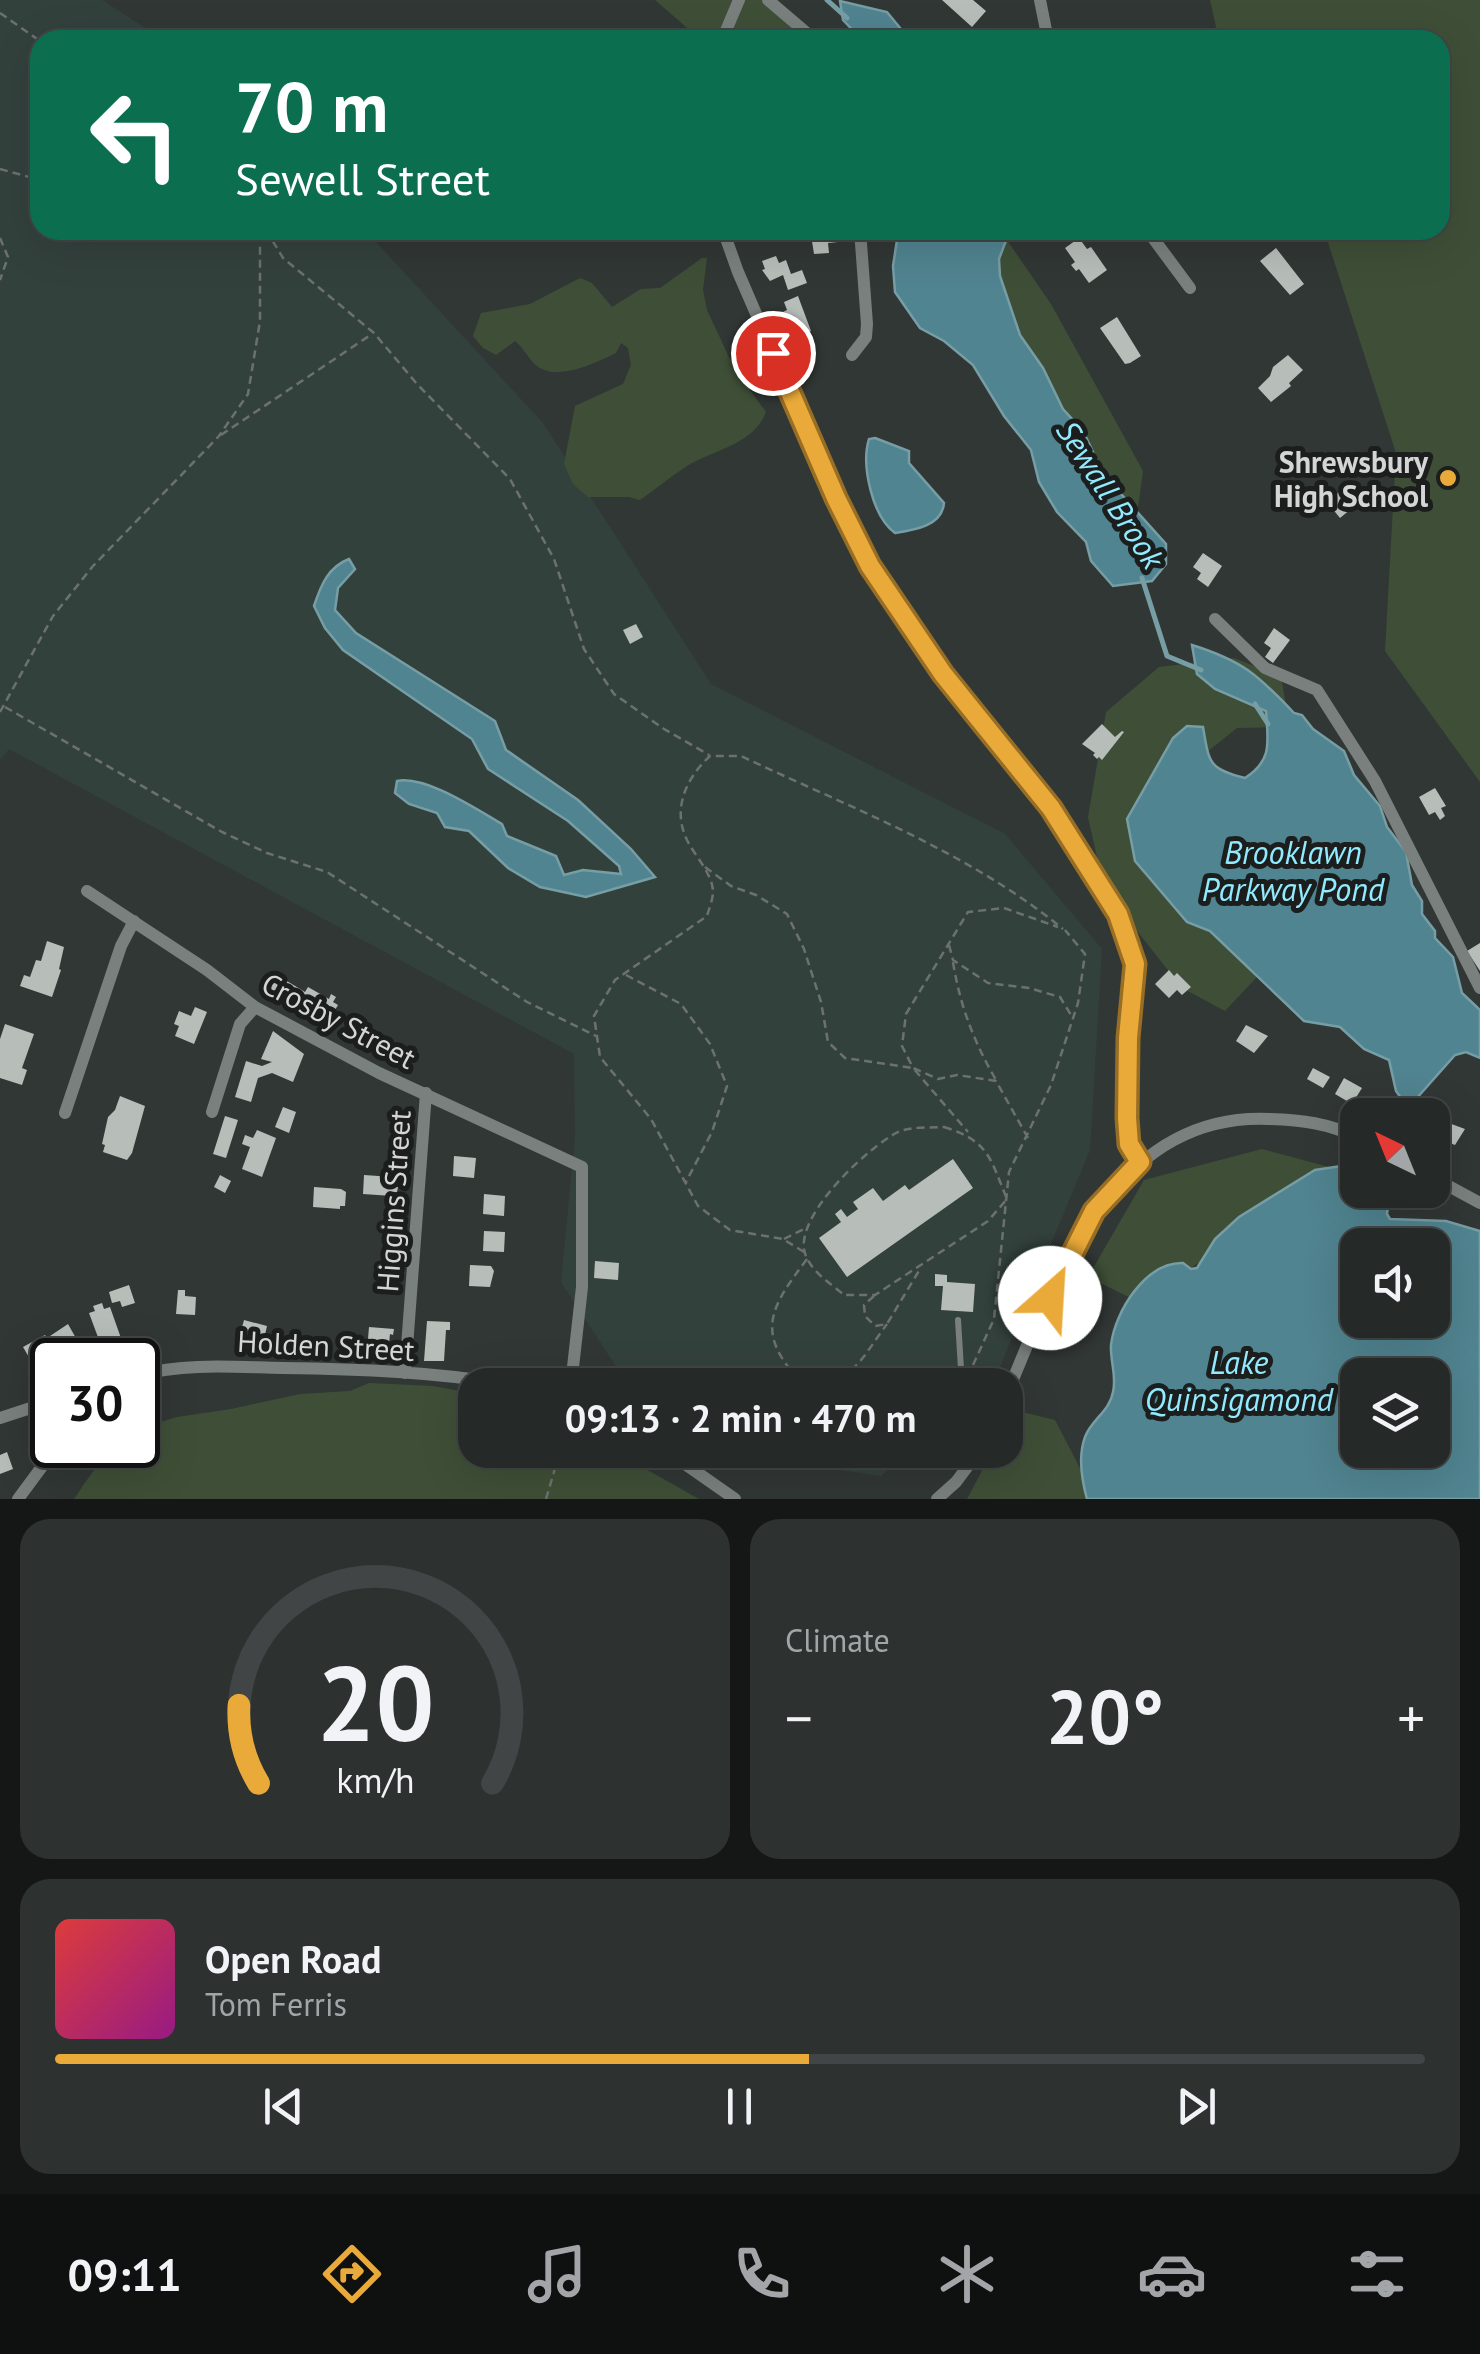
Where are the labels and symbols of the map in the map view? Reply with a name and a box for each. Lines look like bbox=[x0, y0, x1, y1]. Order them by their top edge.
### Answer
pin bbox=[731, 311, 816, 396]
water label: Sewall Brook bbox=[1047, 412, 1175, 578]
place label: Shrewsbury High School bbox=[1274, 442, 1429, 515]
marker: Shrewsbury High School bbox=[1437, 467, 1459, 489]
water label: Brooklawn Parkway Pond bbox=[1202, 831, 1385, 910]
street label: Crosby Street bbox=[255, 963, 423, 1077]
north arrow bbox=[1340, 1098, 1450, 1208]
street label: Higgins Street bbox=[367, 1109, 419, 1293]
position arrow bbox=[998, 1246, 1102, 1350]
street label: Holden Street bbox=[236, 1321, 416, 1369]
speed limit sign: 30 bbox=[30, 1338, 160, 1468]
water label: Lake Quinsigamond bbox=[1145, 1341, 1334, 1420]

